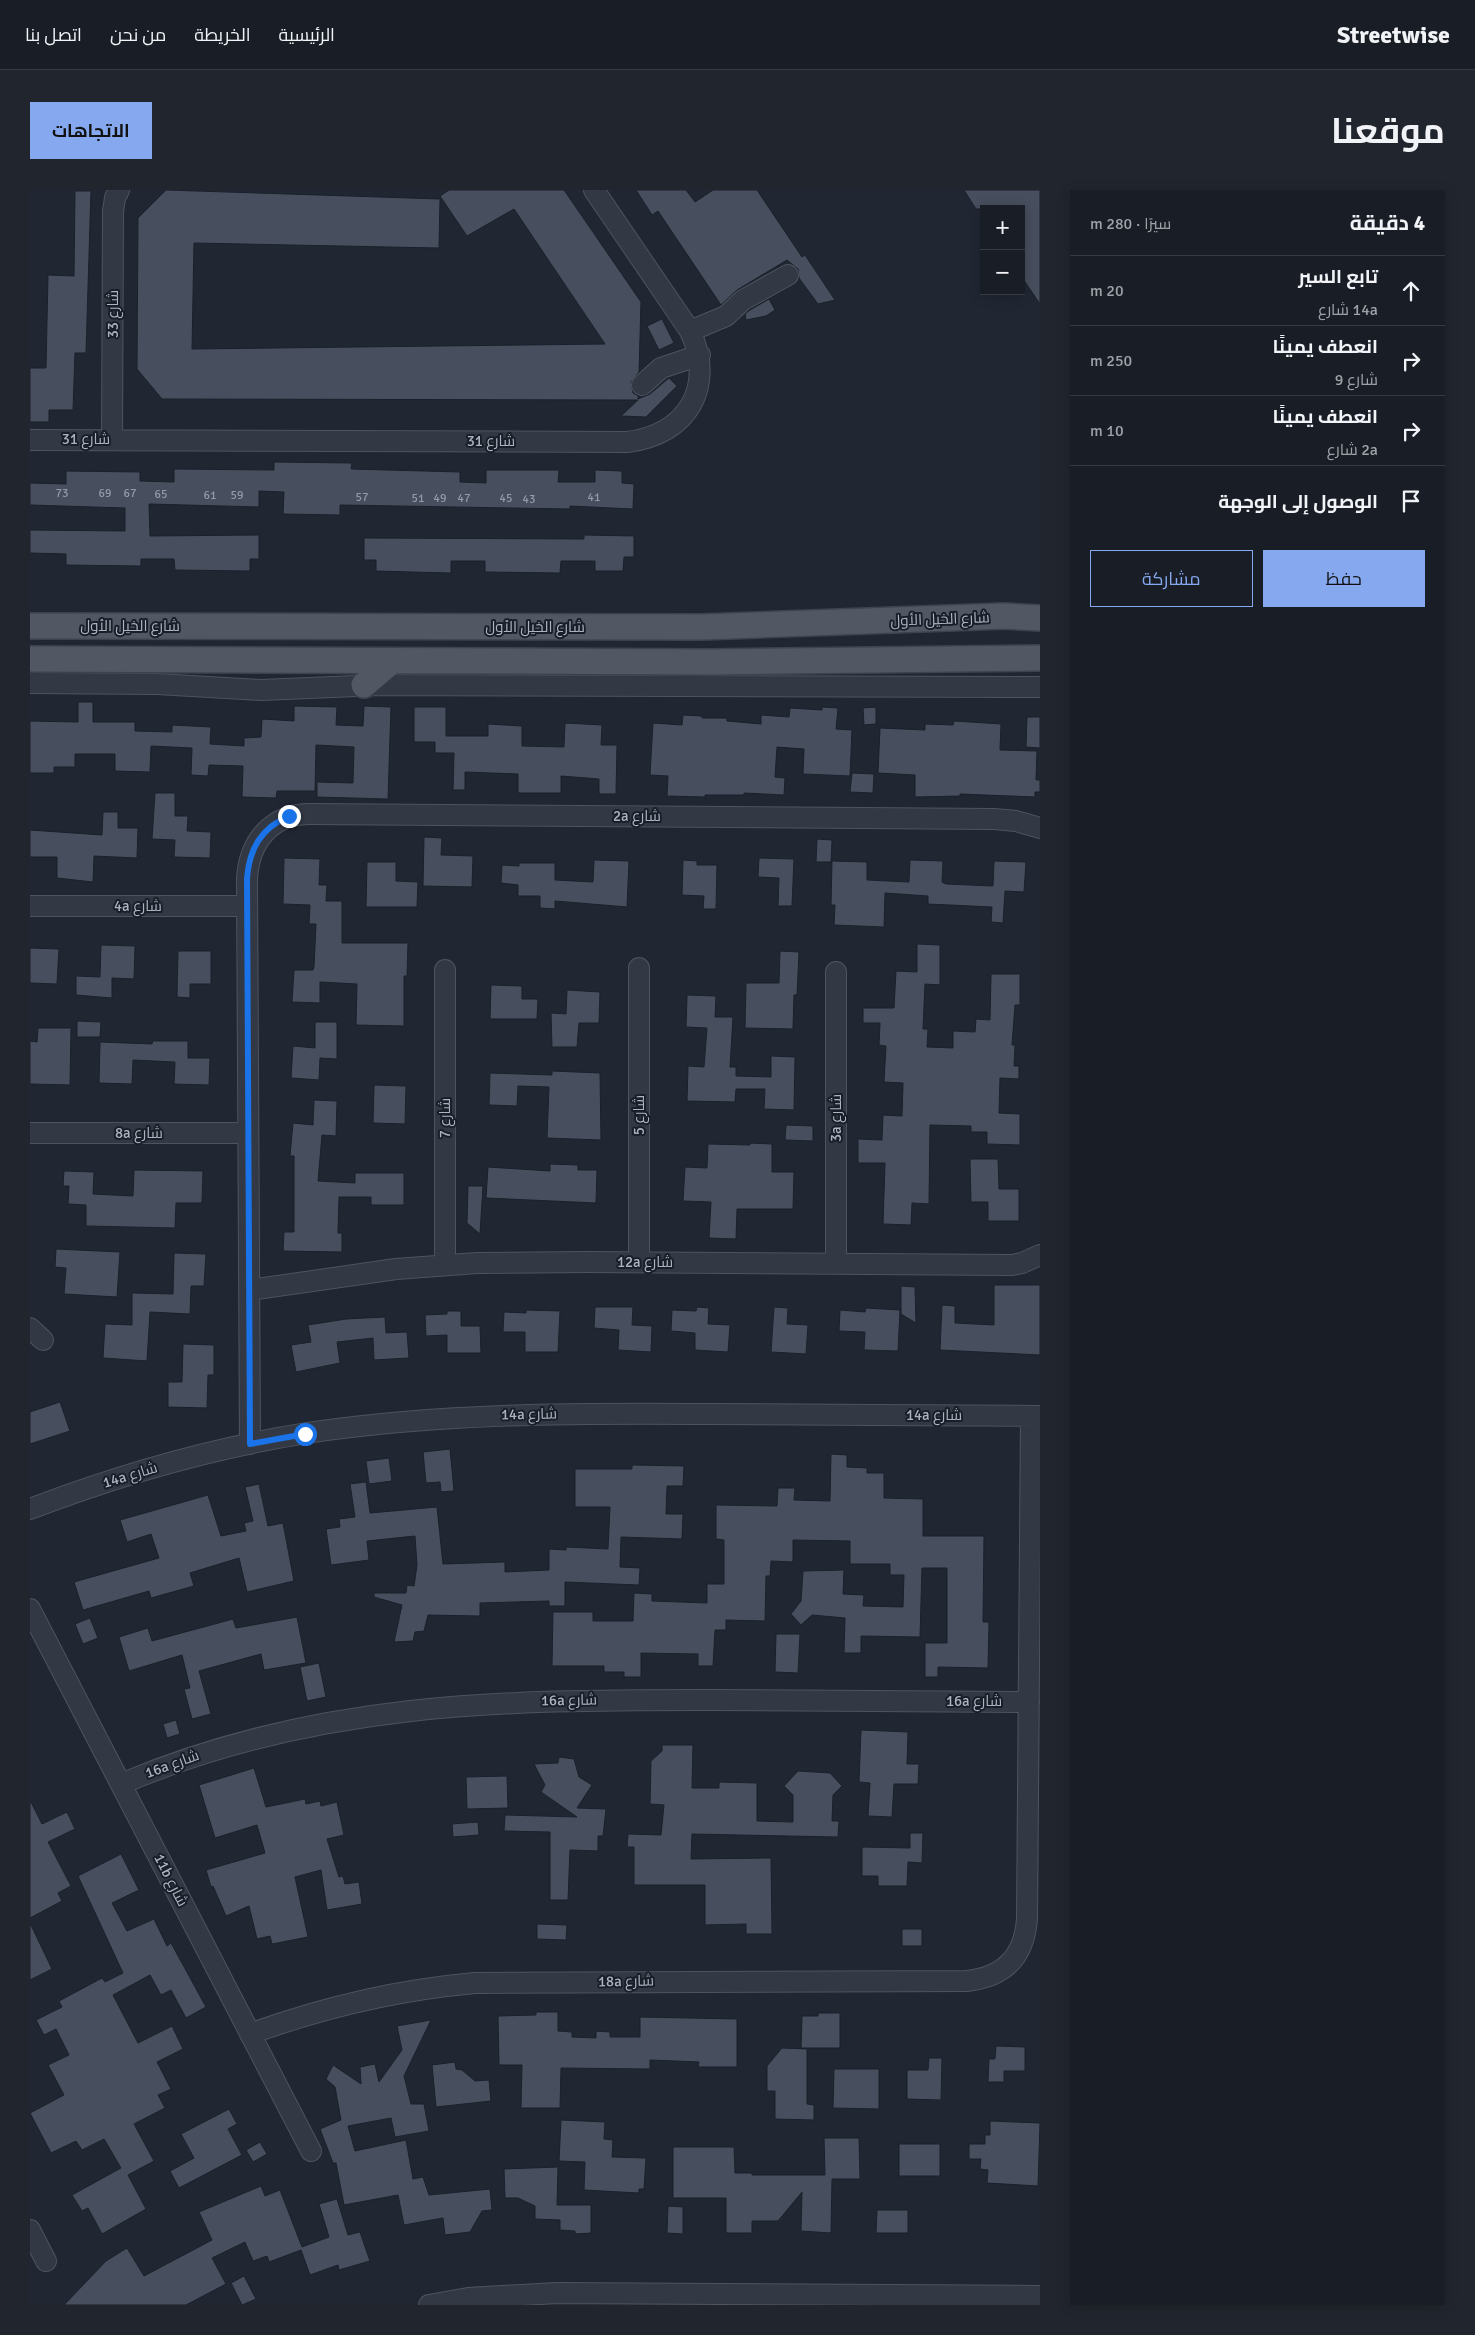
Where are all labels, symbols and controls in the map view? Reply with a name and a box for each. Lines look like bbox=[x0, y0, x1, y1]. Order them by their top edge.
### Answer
text: Streetwise bbox=[1337, 20, 1450, 50]
text: اتصل بنا bbox=[25, 24, 82, 46]
text: من نحن bbox=[110, 24, 166, 46]
text: الخريطة bbox=[194, 24, 250, 46]
text: الرئيسية bbox=[278, 24, 335, 46]
button: الاتجاهات bbox=[30, 102, 152, 159]
text: موقعنا bbox=[1331, 110, 1445, 153]
map controls bbox=[980, 205, 1025, 295]
button: + bbox=[980, 205, 1025, 250]
text: 4 دقيقة bbox=[1350, 210, 1425, 236]
text: سيرًا · 280 m bbox=[1090, 214, 1171, 234]
button: − bbox=[980, 250, 1025, 295]
text: تابع السير bbox=[1298, 265, 1378, 289]
icon: ahead bbox=[1397, 277, 1425, 305]
text: 20 m bbox=[1090, 281, 1124, 301]
street label: شارع 33 bbox=[104, 290, 124, 338]
text: 14a شارع bbox=[1318, 300, 1378, 320]
text: انعطف يمينًا bbox=[1273, 335, 1378, 359]
icon: right bbox=[1397, 347, 1425, 375]
text: 250 m bbox=[1090, 351, 1132, 371]
text: شارع 9 bbox=[1335, 370, 1378, 390]
text: انعطف يمينًا bbox=[1273, 405, 1378, 429]
icon: right bbox=[1397, 417, 1425, 445]
text: 10 m bbox=[1090, 421, 1124, 441]
street label: شارع 31 bbox=[62, 430, 110, 450]
street label: شارع 31 bbox=[467, 432, 515, 452]
text: 2a شارع bbox=[1327, 440, 1378, 460]
house number: 73 bbox=[56, 486, 68, 501]
house number: 69 bbox=[99, 486, 111, 501]
house number: 67 bbox=[124, 486, 136, 501]
house number: 65 bbox=[155, 487, 167, 502]
icon: arrive bbox=[1397, 487, 1425, 515]
house number: 61 bbox=[204, 488, 216, 503]
house number: 59 bbox=[231, 488, 243, 503]
house number: 57 bbox=[356, 490, 368, 505]
house number: 41 bbox=[588, 490, 600, 505]
text: الوصول إلى الوجهة bbox=[1218, 490, 1378, 514]
house number: 51 bbox=[412, 491, 424, 506]
house number: 49 bbox=[434, 491, 446, 506]
house number: 47 bbox=[458, 491, 470, 506]
house number: 45 bbox=[500, 491, 512, 506]
house number: 43 bbox=[523, 492, 535, 507]
button: مشاركة bbox=[1090, 550, 1253, 607]
button: حفظ bbox=[1263, 550, 1425, 607]
street label: شارع الخيل الأول bbox=[890, 608, 990, 632]
street label: شارع الخيل الأول bbox=[80, 617, 180, 637]
street label: شارع الخيل الأول bbox=[485, 618, 585, 638]
route end bbox=[278, 805, 301, 828]
street label: 2a شارع bbox=[613, 807, 661, 827]
street label: 4a شارع bbox=[114, 897, 162, 917]
street label: 3a شارع bbox=[827, 1094, 847, 1142]
street label: شارع 5 bbox=[630, 1095, 650, 1135]
street label: شارع 7 bbox=[436, 1098, 456, 1138]
street label: 8a شارع bbox=[115, 1124, 163, 1144]
street label: 12a شارع bbox=[617, 1253, 673, 1273]
street label: 14a شارع bbox=[501, 1405, 557, 1425]
street label: 14a شارع bbox=[906, 1406, 962, 1426]
route start bbox=[294, 1423, 317, 1446]
street label: 14a شارع bbox=[101, 1458, 160, 1494]
street label: 16a شارع bbox=[541, 1691, 597, 1711]
street label: 16a شارع bbox=[946, 1692, 1002, 1712]
street label: 16a شارع bbox=[143, 1746, 202, 1784]
street label: 11b شارع bbox=[148, 1851, 192, 1910]
street label: 18a شارع bbox=[598, 1972, 654, 1992]

